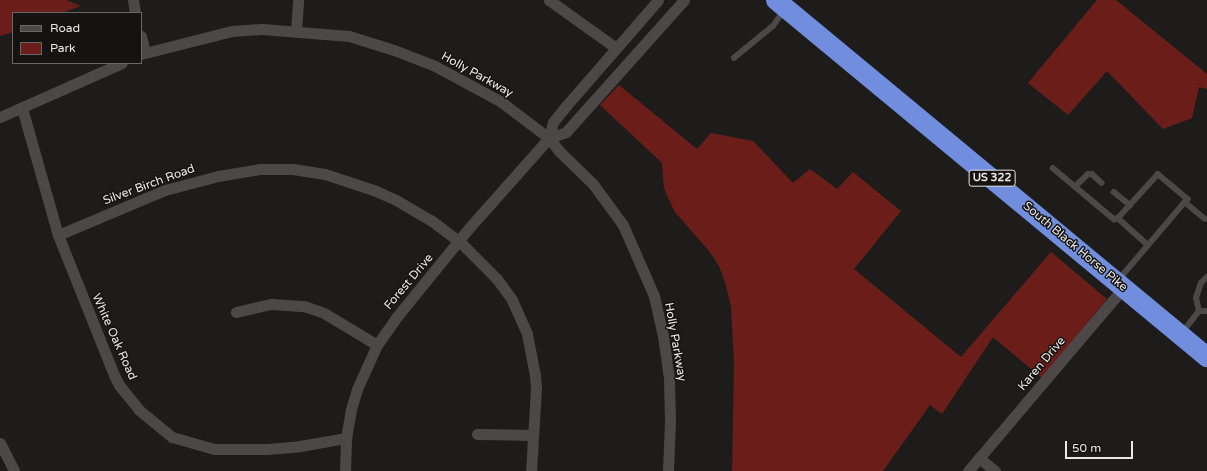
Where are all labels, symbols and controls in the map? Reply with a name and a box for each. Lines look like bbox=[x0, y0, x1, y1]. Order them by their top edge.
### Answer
legend bbox=[12, 12, 142, 64]
text: Road bbox=[50, 21, 80, 35]
text: Park bbox=[50, 41, 76, 55]
street label: Holly Parkway bbox=[439, 49, 515, 101]
street label: Silver Birch Road bbox=[101, 162, 197, 208]
road number: US 322 bbox=[968, 169, 1016, 187]
street label: South Black Horse Pike bbox=[1020, 199, 1130, 295]
street label: Forest Drive bbox=[382, 251, 436, 313]
street label: White Oak Road bbox=[89, 292, 139, 382]
street label: Holly Parkway bbox=[661, 301, 689, 383]
street label: Karen Drive bbox=[1015, 334, 1069, 394]
scale bar bbox=[1067, 433, 1135, 459]
text: 50 m bbox=[1072, 441, 1101, 455]

